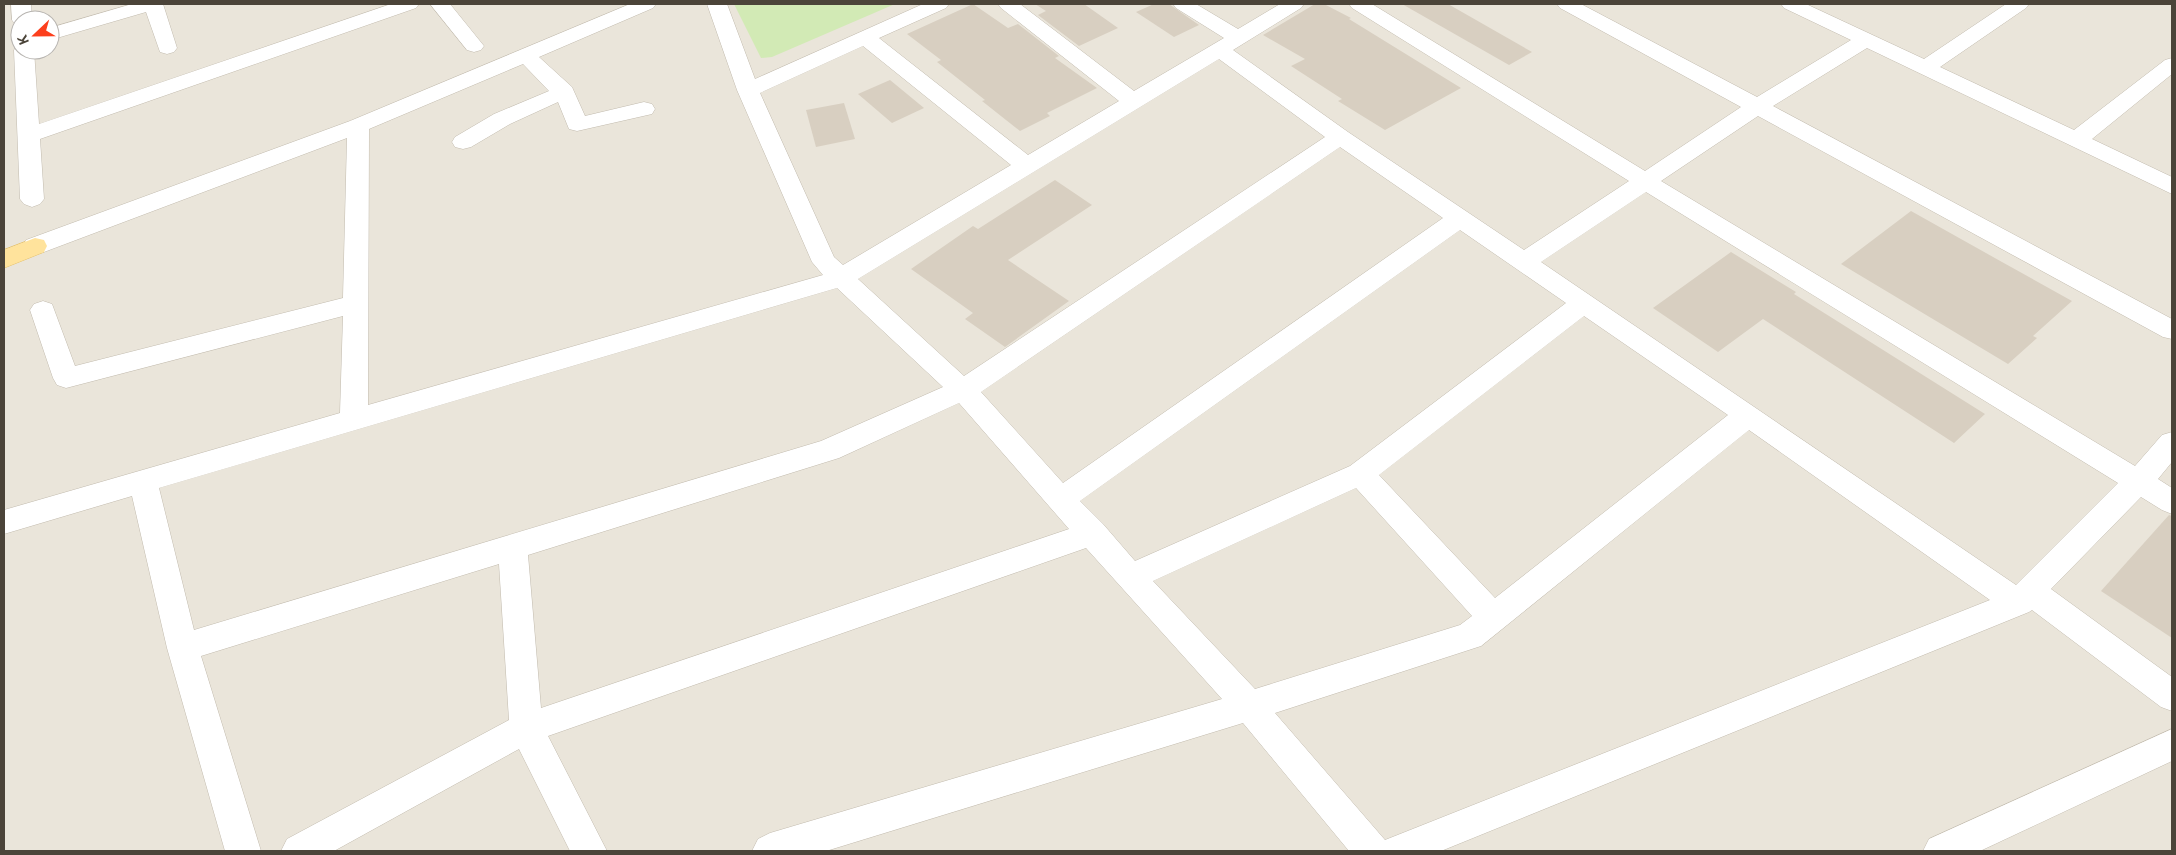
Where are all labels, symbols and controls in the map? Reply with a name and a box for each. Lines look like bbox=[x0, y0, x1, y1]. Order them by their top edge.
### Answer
north arrow bbox=[10, 10, 60, 60]
text: K bbox=[13, 32, 33, 47]

